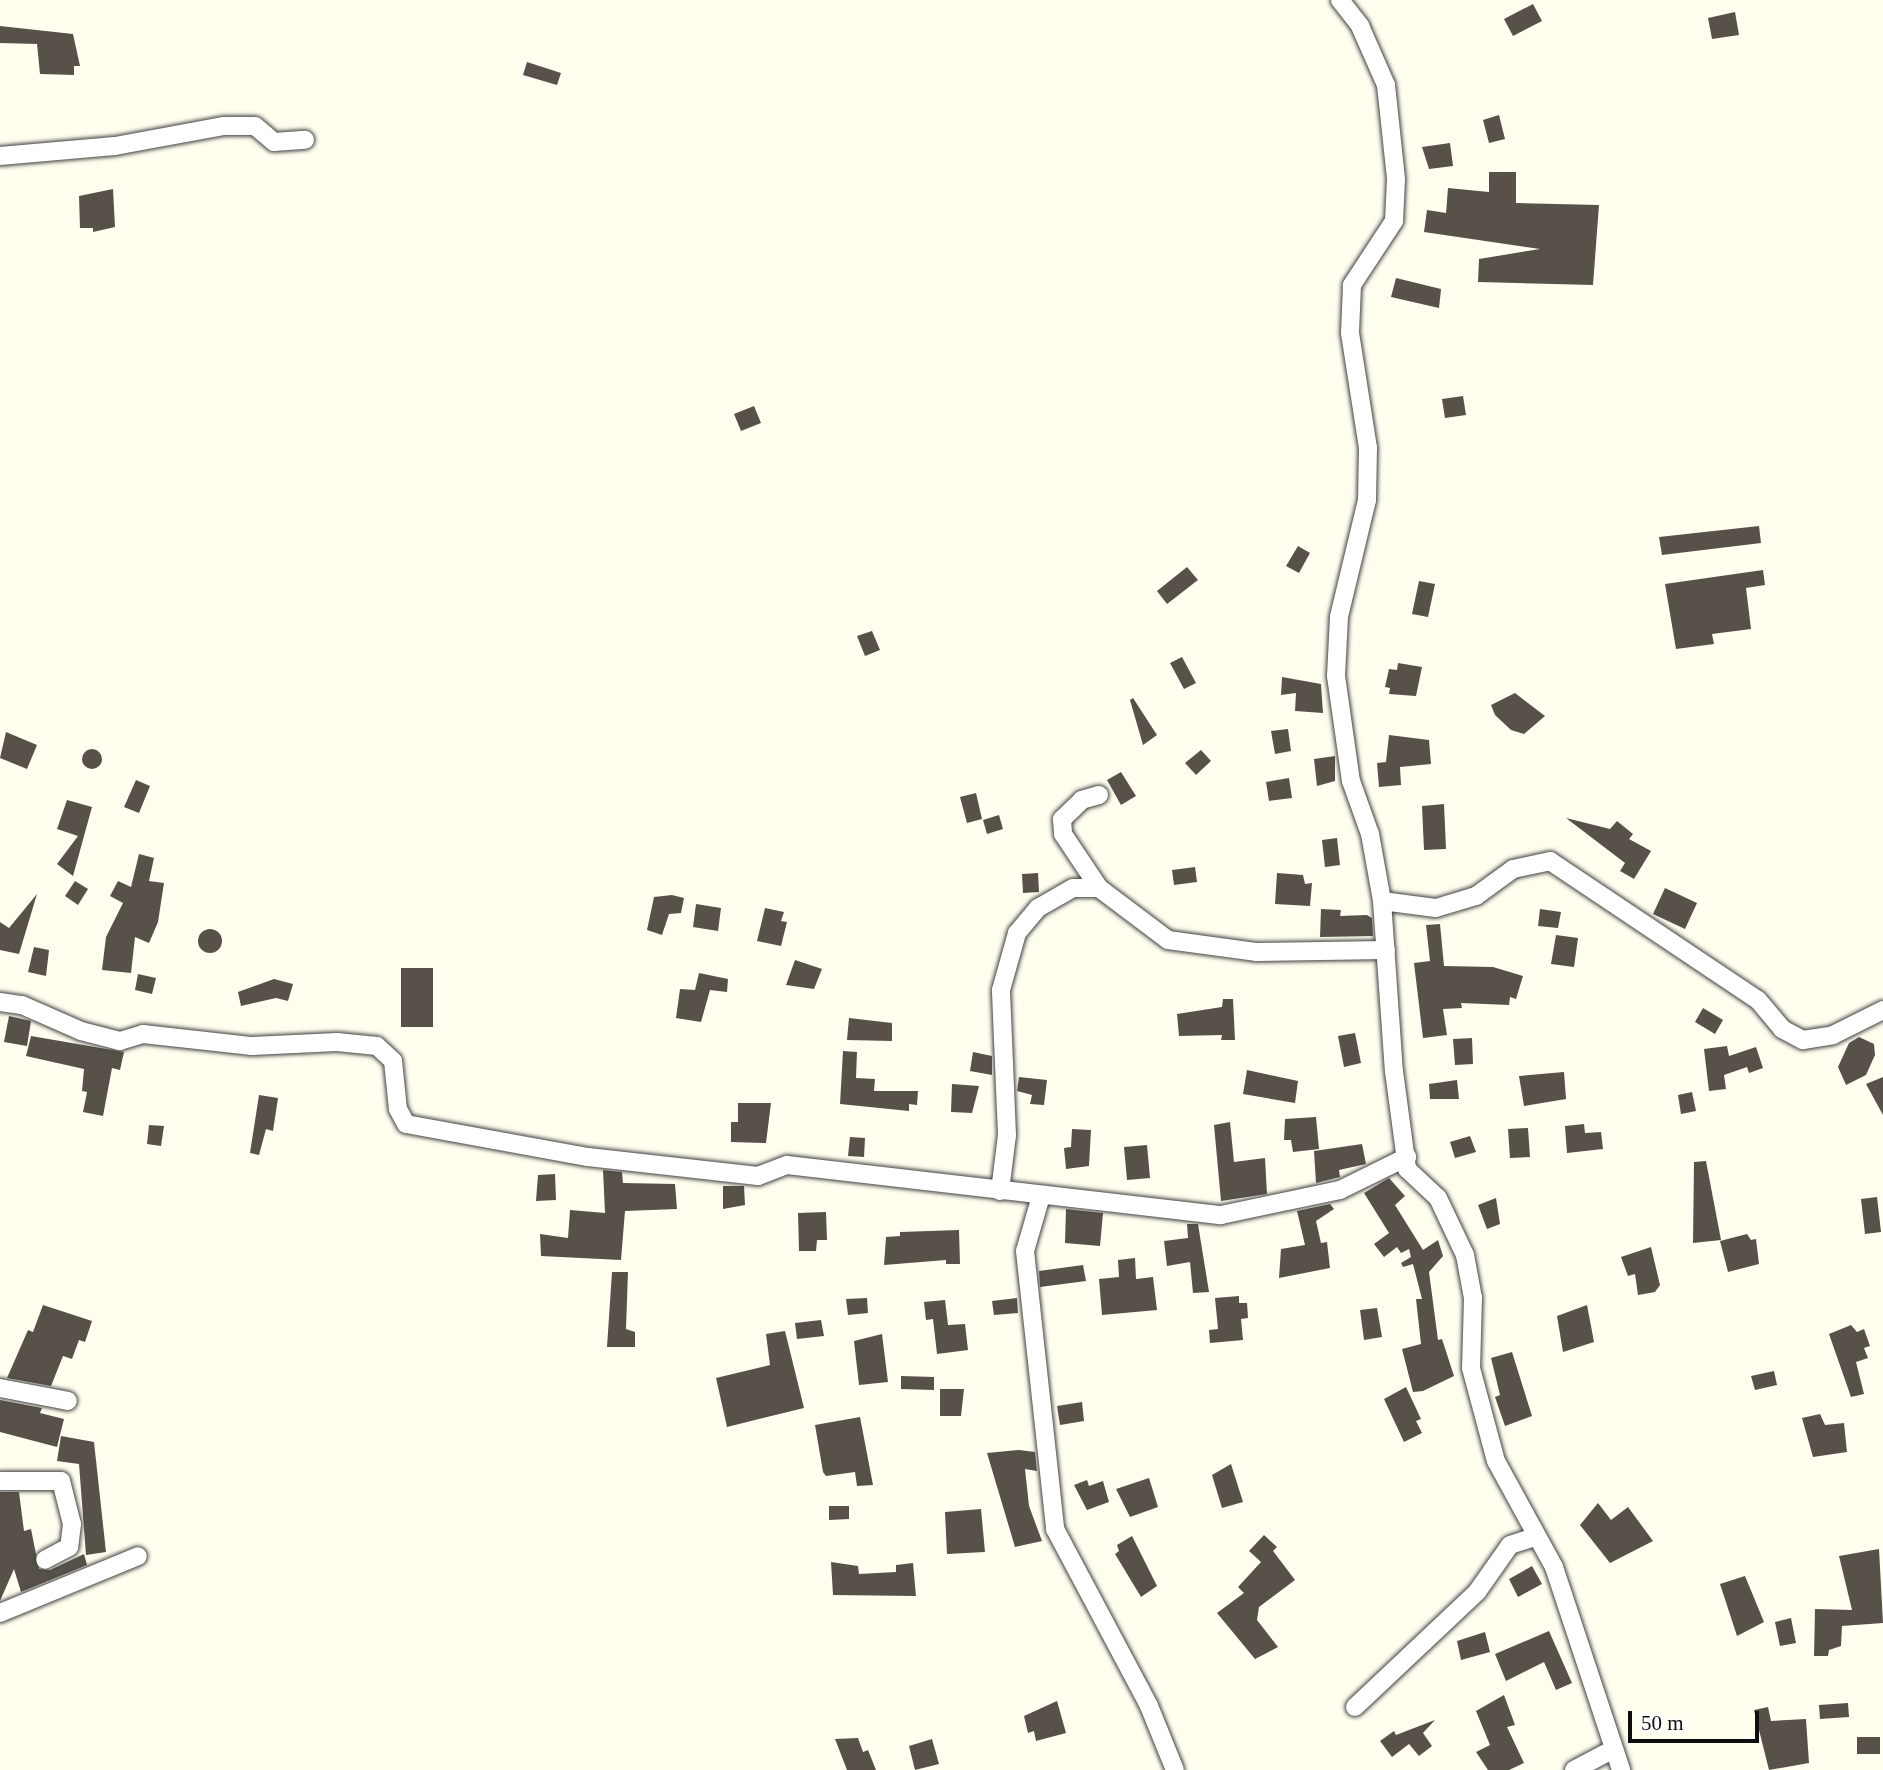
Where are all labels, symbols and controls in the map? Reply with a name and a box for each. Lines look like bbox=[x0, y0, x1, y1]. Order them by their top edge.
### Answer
scale bar bbox=[1631, 1696, 1762, 1740]
text: 50 m bbox=[1641, 1711, 1684, 1735]

